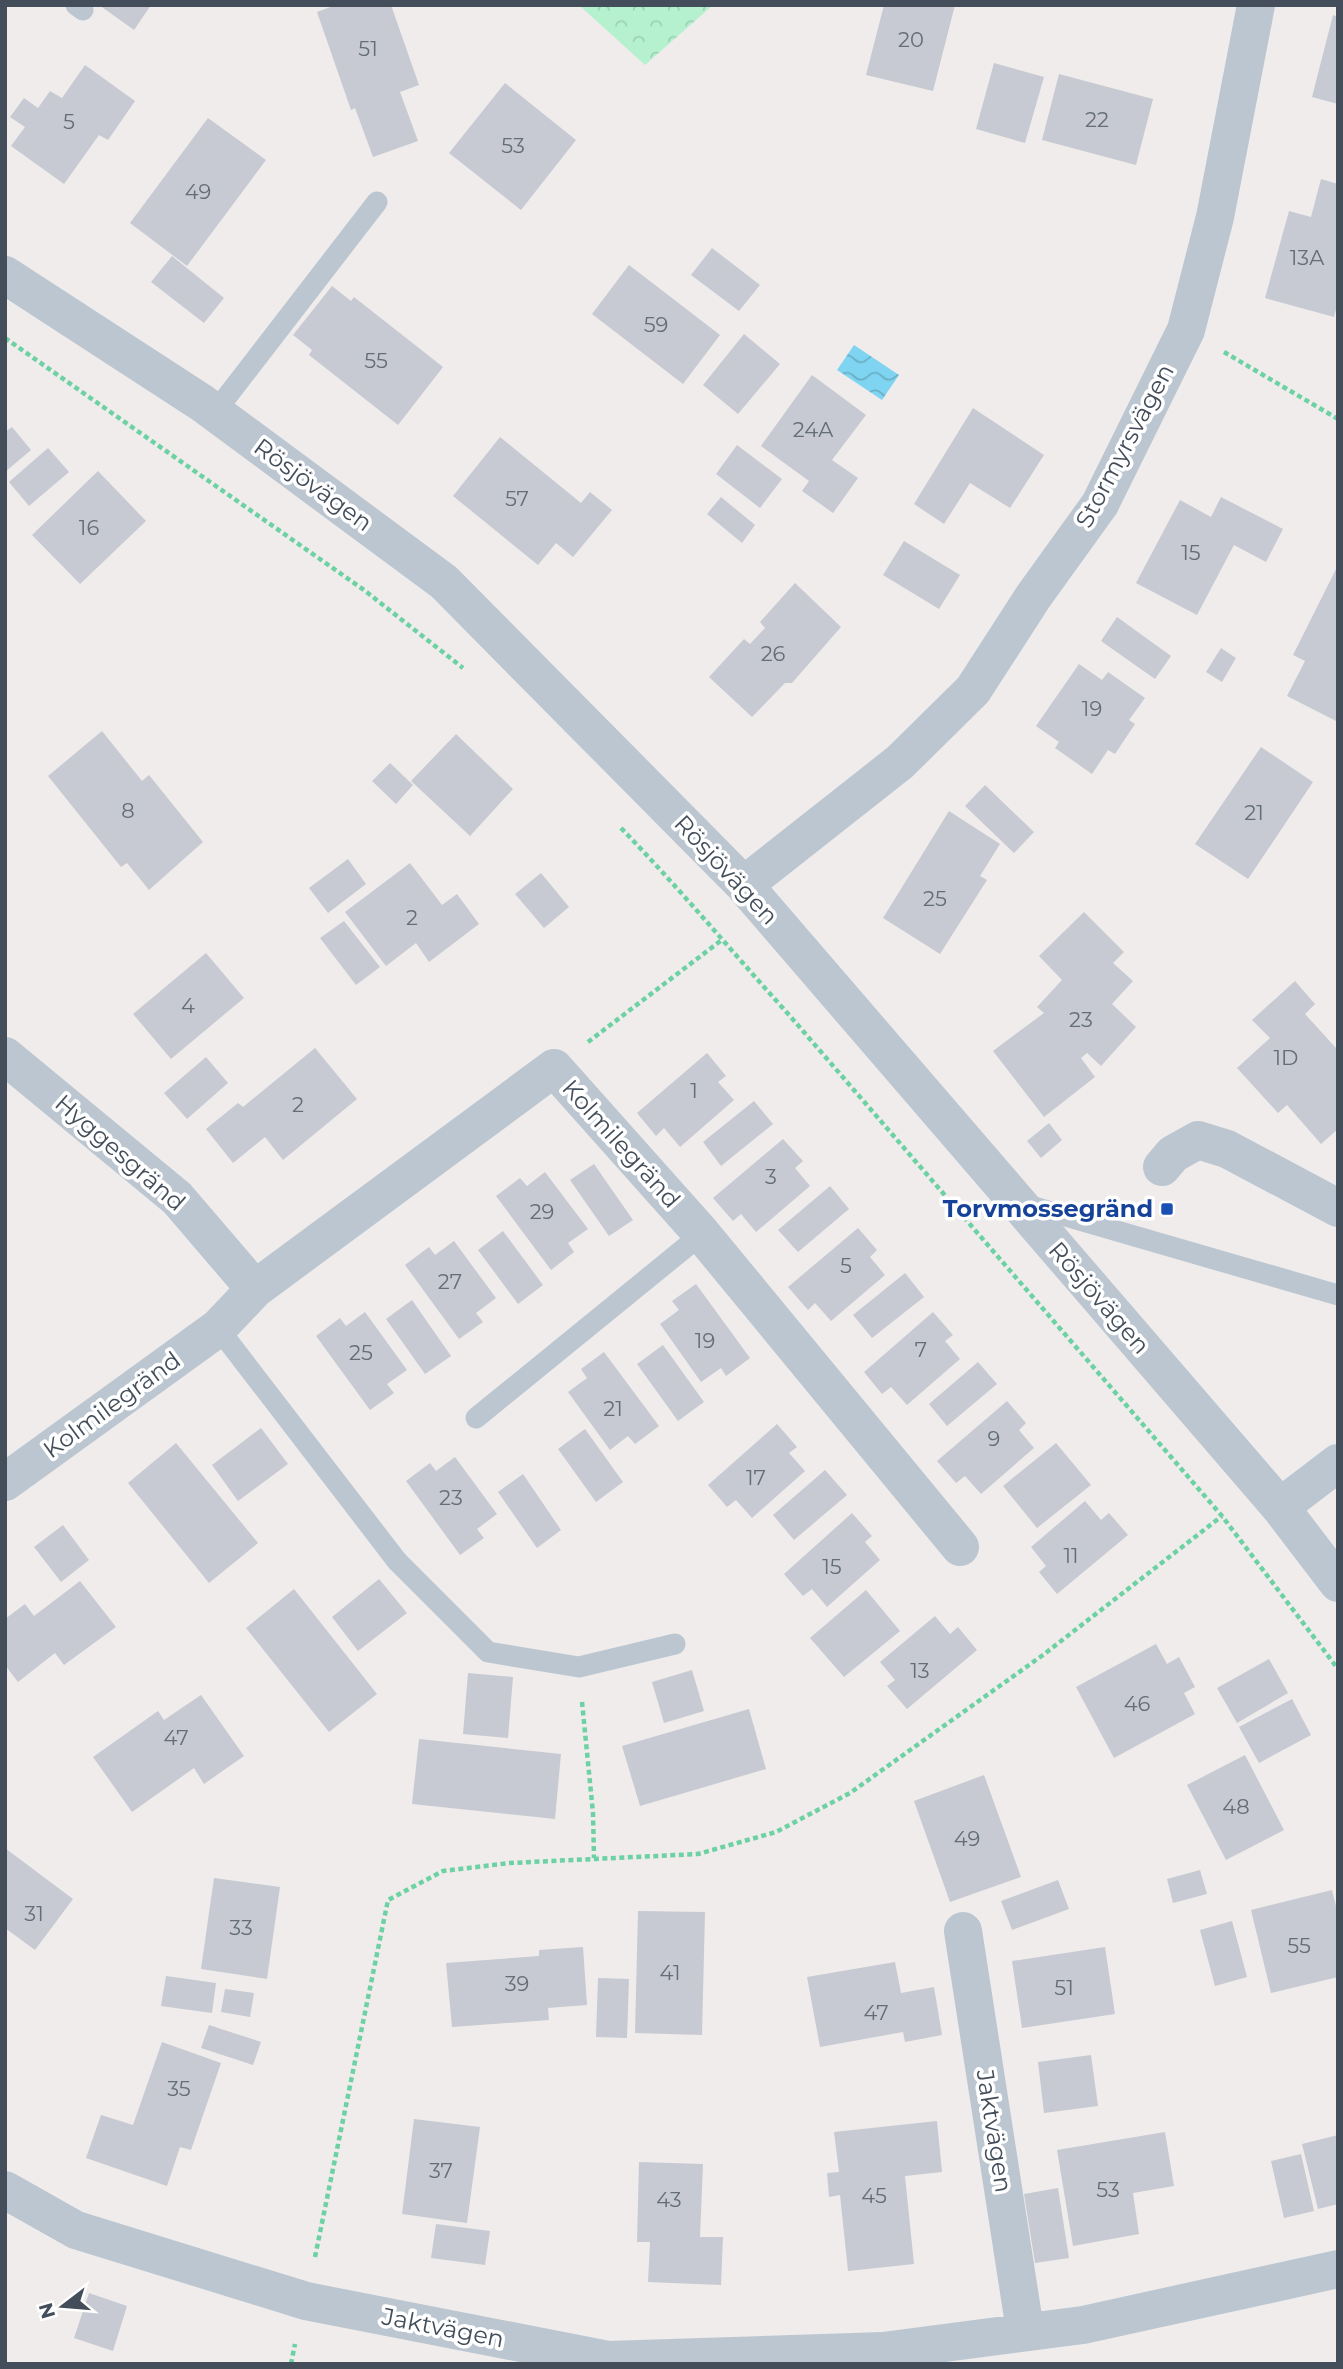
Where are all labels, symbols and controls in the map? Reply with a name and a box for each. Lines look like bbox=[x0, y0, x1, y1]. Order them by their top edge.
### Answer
house number: 20 bbox=[898, 27, 924, 52]
house number: 51 bbox=[358, 36, 378, 61]
house number: 22 bbox=[1085, 107, 1109, 132]
house number: 5 bbox=[63, 109, 75, 134]
house number: 53 bbox=[501, 133, 525, 158]
house number: 49 bbox=[185, 179, 211, 204]
house number: 13A bbox=[1290, 245, 1325, 270]
house number: 59 bbox=[644, 312, 668, 337]
house number: 55 bbox=[364, 348, 388, 373]
street label: Stormyrsvägen bbox=[1069, 359, 1180, 533]
house number: 24A bbox=[793, 417, 834, 442]
street label: Rösjövägen bbox=[248, 432, 378, 537]
house number: 57 bbox=[505, 486, 529, 511]
house number: 16 bbox=[79, 515, 99, 540]
house number: 15 bbox=[1181, 540, 1201, 565]
house number: 26 bbox=[761, 641, 786, 666]
house number: 19 bbox=[1082, 696, 1102, 721]
house number: 8 bbox=[121, 798, 135, 823]
house number: 21 bbox=[1244, 800, 1264, 825]
street label: Rösjövägen bbox=[668, 809, 784, 930]
house number: 25 bbox=[923, 886, 947, 911]
house number: 2 bbox=[406, 905, 418, 930]
house number: 4 bbox=[181, 993, 195, 1018]
house number: 23 bbox=[1069, 1007, 1093, 1032]
house number: 1D bbox=[1274, 1045, 1298, 1070]
street label: Kolmilegränd bbox=[556, 1074, 687, 1214]
house number: 1 bbox=[690, 1078, 698, 1103]
street label: Hyggesgränd bbox=[49, 1088, 191, 1217]
house number: 2 bbox=[292, 1092, 304, 1117]
house number: 3 bbox=[765, 1164, 777, 1189]
place label: Torvmossegränd bbox=[943, 1194, 1153, 1223]
house number: 29 bbox=[530, 1199, 554, 1224]
marker: Torvmossegränd bbox=[1159, 1201, 1175, 1217]
street label: Rösjövägen bbox=[1043, 1236, 1156, 1360]
house number: 5 bbox=[840, 1253, 852, 1278]
house number: 27 bbox=[438, 1269, 462, 1294]
house number: 19 bbox=[695, 1328, 715, 1353]
house number: 7 bbox=[915, 1337, 927, 1362]
house number: 25 bbox=[349, 1340, 373, 1365]
street label: Kolmilegränd bbox=[37, 1345, 186, 1464]
house number: 21 bbox=[603, 1396, 623, 1421]
house number: 9 bbox=[988, 1426, 1000, 1451]
house number: 17 bbox=[746, 1465, 766, 1490]
house number: 23 bbox=[439, 1485, 463, 1510]
house number: 11 bbox=[1063, 1543, 1079, 1568]
house number: 15 bbox=[822, 1554, 842, 1579]
house number: 13 bbox=[910, 1658, 930, 1683]
house number: 46 bbox=[1124, 1691, 1151, 1716]
house number: 47 bbox=[163, 1725, 189, 1750]
house number: 48 bbox=[1222, 1794, 1250, 1819]
house number: 49 bbox=[954, 1826, 980, 1851]
house number: 31 bbox=[24, 1901, 44, 1926]
house number: 33 bbox=[229, 1915, 253, 1940]
house number: 55 bbox=[1287, 1933, 1311, 1958]
house number: 41 bbox=[660, 1960, 680, 1985]
house number: 39 bbox=[505, 1971, 529, 1996]
house number: 51 bbox=[1054, 1975, 1074, 2000]
house number: 47 bbox=[863, 2000, 889, 2025]
street label: Jaktvägen bbox=[970, 2066, 1019, 2194]
house number: 35 bbox=[167, 2076, 191, 2101]
house number: 37 bbox=[429, 2158, 453, 2183]
house number: 53 bbox=[1096, 2177, 1120, 2202]
house number: 45 bbox=[861, 2183, 887, 2208]
house number: 43 bbox=[656, 2187, 682, 2212]
north arrow bbox=[28, 2271, 98, 2341]
text: N bbox=[34, 2300, 60, 2321]
street label: Jaktvägen bbox=[379, 2301, 507, 2354]

